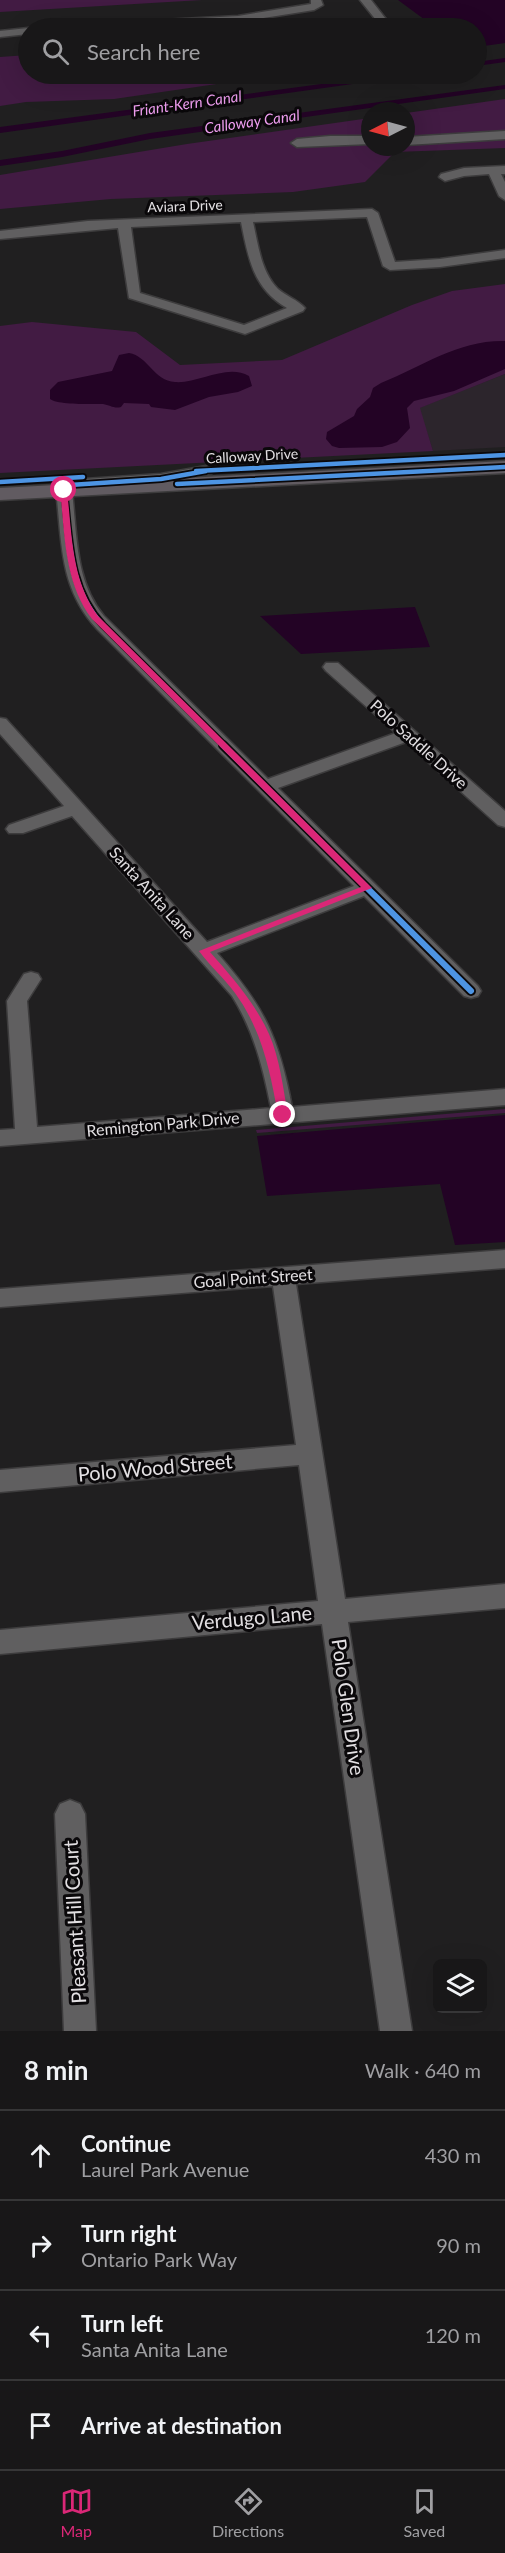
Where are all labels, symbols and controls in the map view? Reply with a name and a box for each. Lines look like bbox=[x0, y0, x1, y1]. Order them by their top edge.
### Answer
search box bbox=[18, 18, 487, 84]
icon: search bbox=[39, 35, 72, 68]
text: Search here bbox=[87, 38, 200, 65]
water label: Friant-Kern Canal bbox=[131, 86, 243, 120]
north arrow bbox=[361, 102, 415, 156]
water label: Calloway Canal bbox=[203, 105, 301, 137]
street label: Aviara Drive bbox=[147, 196, 223, 215]
street label: Calloway Drive bbox=[205, 445, 299, 466]
route start bbox=[50, 476, 76, 502]
street label: Polo Saddle Drive bbox=[367, 695, 472, 792]
street label: Santa Anita Lane bbox=[106, 843, 199, 943]
route end bbox=[269, 1101, 295, 1127]
street label: Remington Park Drive bbox=[86, 1107, 240, 1140]
street label: Goal Point Street bbox=[193, 1264, 313, 1291]
street label: Polo Wood Street bbox=[77, 1448, 233, 1486]
street label: Verdugo Lane bbox=[191, 1600, 313, 1634]
street label: Polo Glen Drive bbox=[328, 1637, 370, 1777]
street label: Pleasant Hill Court bbox=[58, 1840, 90, 2004]
map controls bbox=[433, 1959, 487, 2013]
button: layers bbox=[433, 1959, 487, 2013]
text: 8 min bbox=[24, 2054, 88, 2086]
text: Walk · 640 m bbox=[365, 2058, 481, 2082]
text: Continue bbox=[81, 2130, 171, 2157]
icon: ahead bbox=[24, 2139, 57, 2172]
text: 430 m bbox=[425, 2143, 481, 2167]
text: Laurel Park Avenue bbox=[81, 2157, 249, 2181]
text: Turn right bbox=[81, 2220, 176, 2247]
icon: right bbox=[24, 2229, 57, 2262]
text: 90 m bbox=[436, 2233, 481, 2257]
text: Ontario Park Way bbox=[81, 2247, 237, 2271]
text: Turn left bbox=[81, 2310, 163, 2337]
icon: left bbox=[24, 2319, 57, 2352]
text: 120 m bbox=[425, 2323, 481, 2347]
text: Santa Anita Lane bbox=[81, 2337, 228, 2361]
icon: arrive bbox=[24, 2409, 57, 2442]
text: Arrive at destination bbox=[81, 2412, 282, 2439]
tab: Map bbox=[60, 2485, 93, 2540]
tab: Directions bbox=[212, 2485, 284, 2540]
tab: Saved bbox=[404, 2485, 445, 2540]

